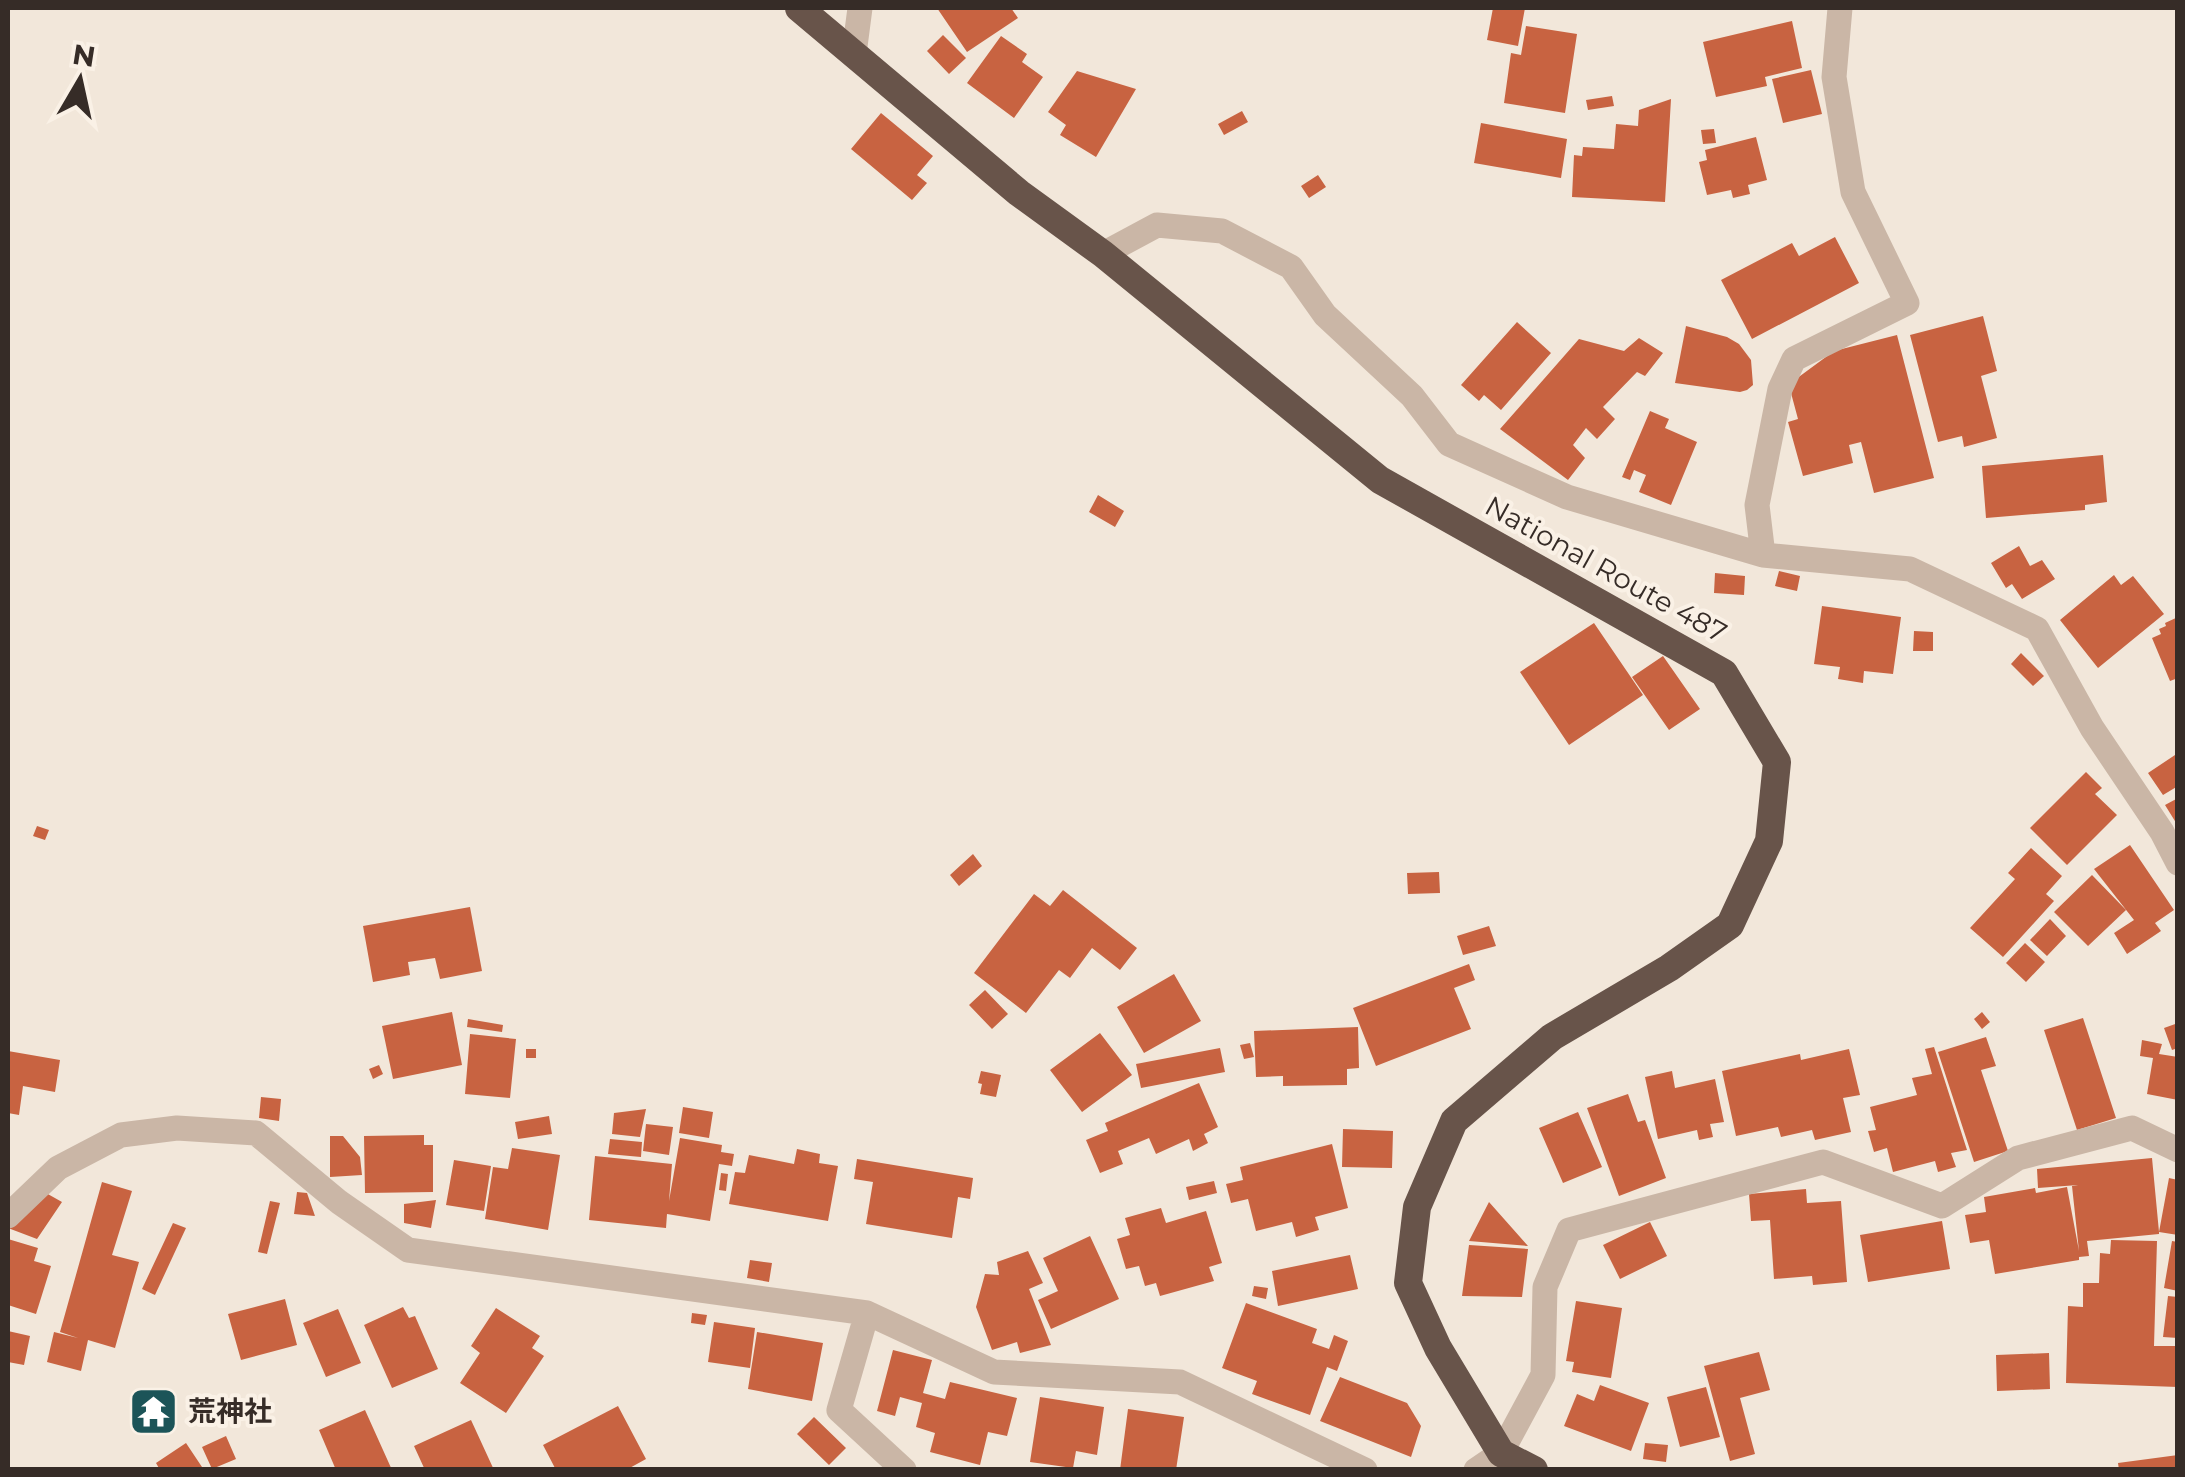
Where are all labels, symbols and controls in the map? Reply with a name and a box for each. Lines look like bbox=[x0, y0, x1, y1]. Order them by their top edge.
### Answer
north arrow bbox=[30, 30, 130, 130]
text: N bbox=[70, 37, 98, 74]
street label: National Route 487 bbox=[1479, 488, 1733, 650]
temple icon: 荒神社 bbox=[127, 1385, 179, 1437]
place label: 荒神社 bbox=[188, 1394, 272, 1428]

